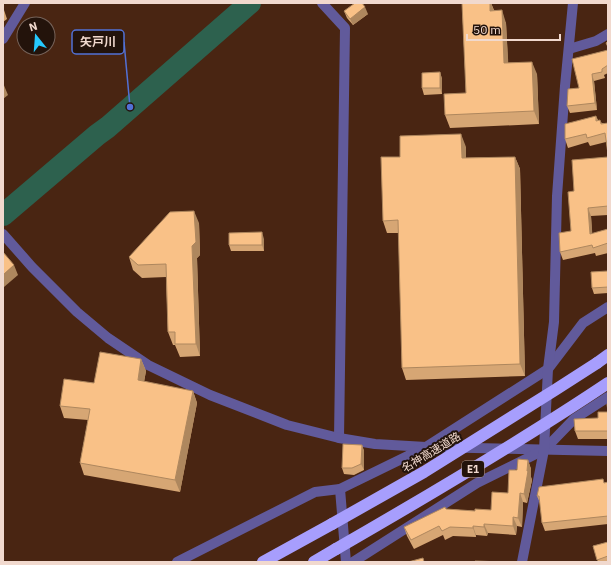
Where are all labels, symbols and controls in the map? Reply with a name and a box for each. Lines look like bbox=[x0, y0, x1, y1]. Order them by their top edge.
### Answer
north arrow bbox=[16, 16, 56, 56]
scale bar bbox=[467, 16, 560, 42]
text: N bbox=[27, 19, 39, 34]
text: 50 m bbox=[473, 22, 501, 37]
callout: 矢戸川 bbox=[72, 30, 124, 54]
text: 矢戸川 bbox=[80, 34, 116, 49]
street label: 名神高速道路 bbox=[399, 429, 463, 475]
road number: E1 bbox=[462, 461, 484, 477]

